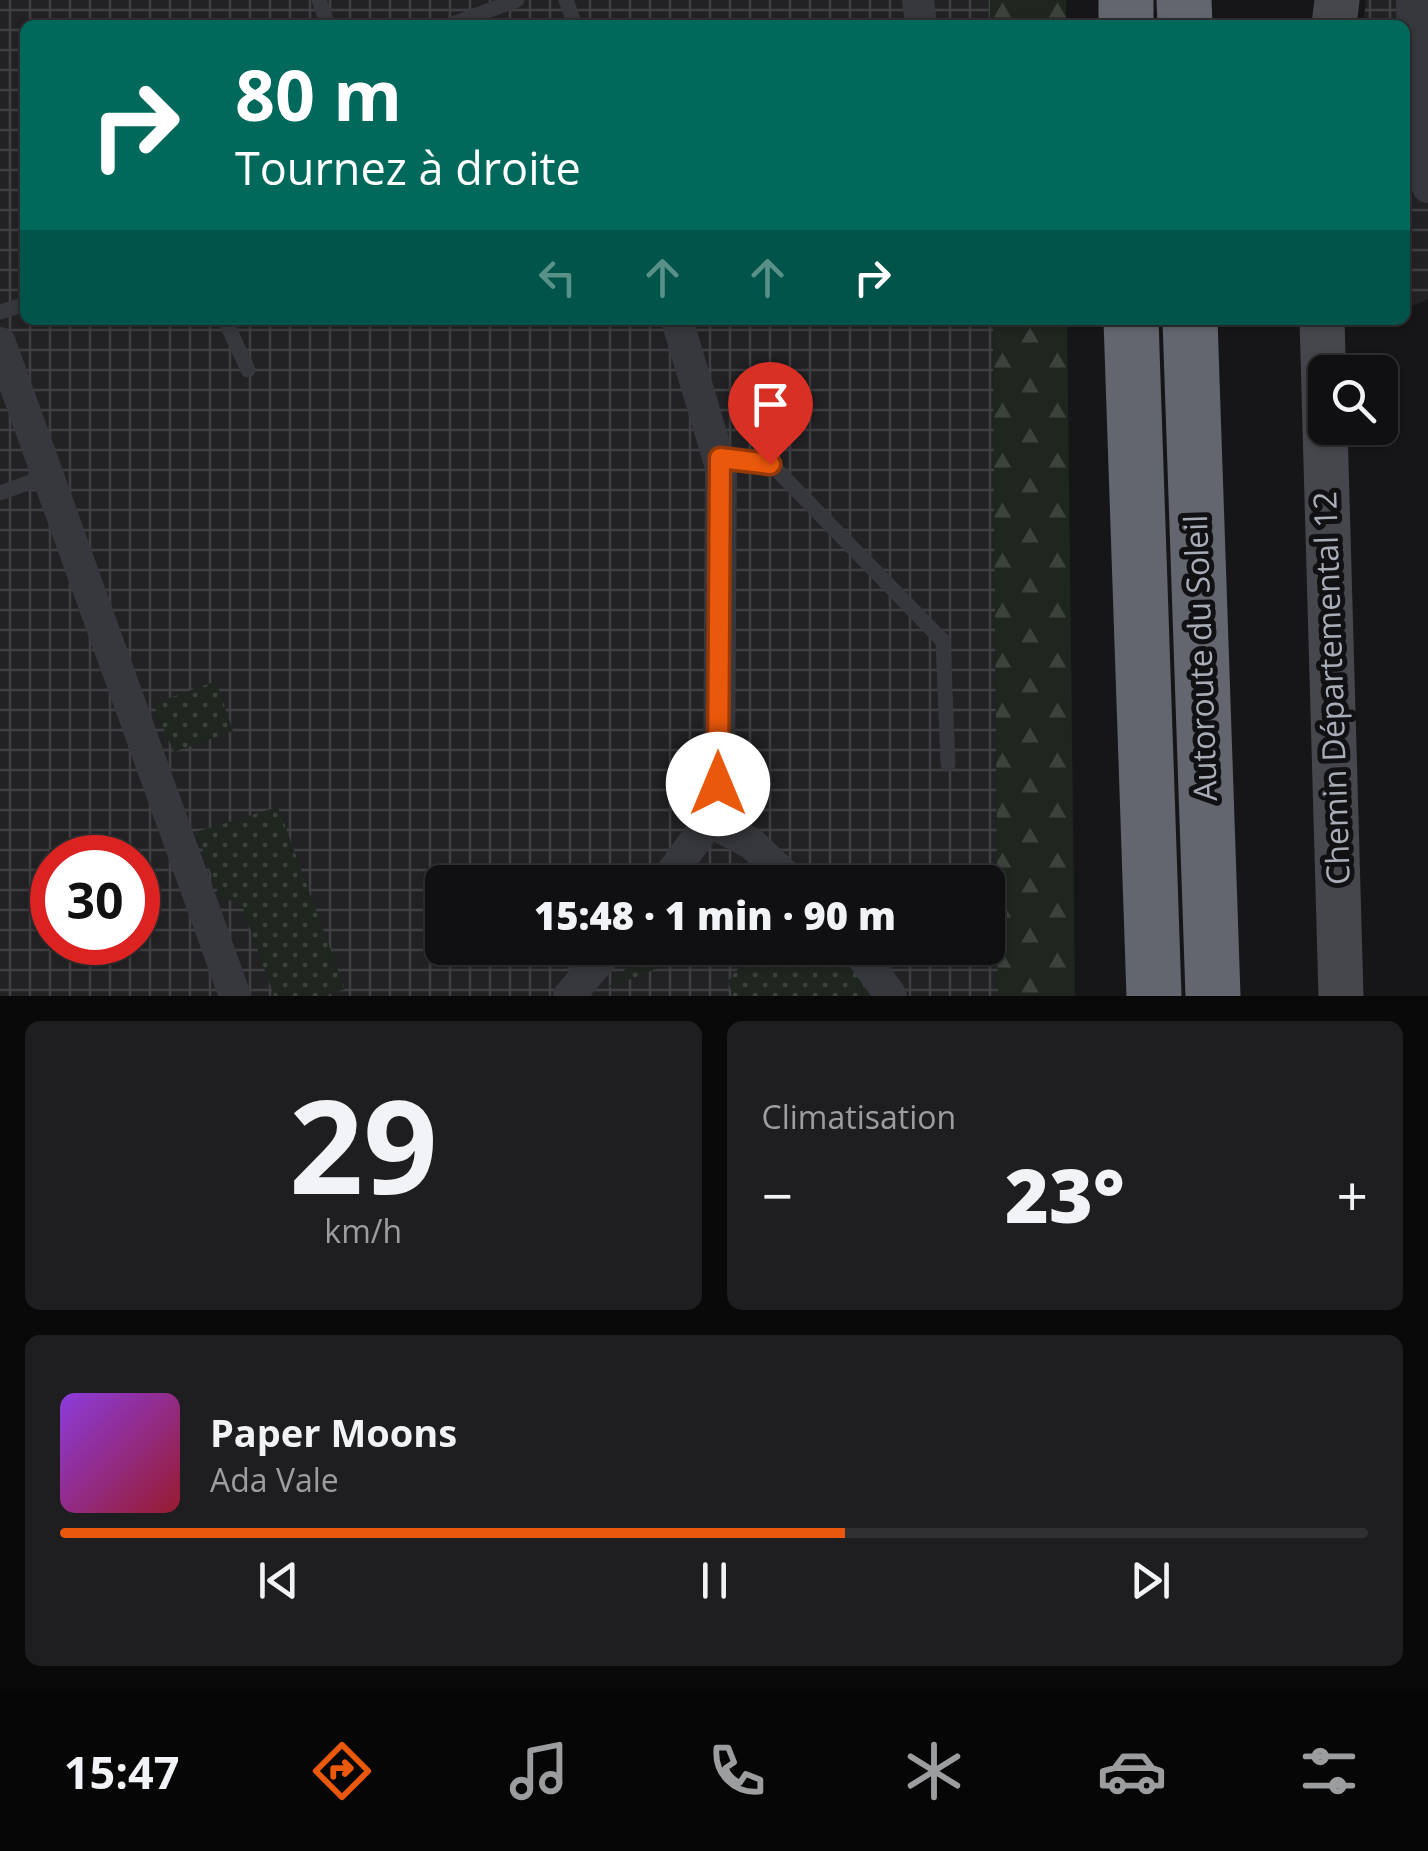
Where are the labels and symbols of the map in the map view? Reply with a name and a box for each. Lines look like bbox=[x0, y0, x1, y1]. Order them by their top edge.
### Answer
pin bbox=[728, 362, 813, 465]
street label: Chemin Départemental 12 bbox=[1302, 491, 1359, 886]
street label: Autoroute du Soleil bbox=[1173, 514, 1226, 802]
position arrow bbox=[666, 732, 770, 836]
speed limit sign: 30 bbox=[30, 835, 160, 965]

